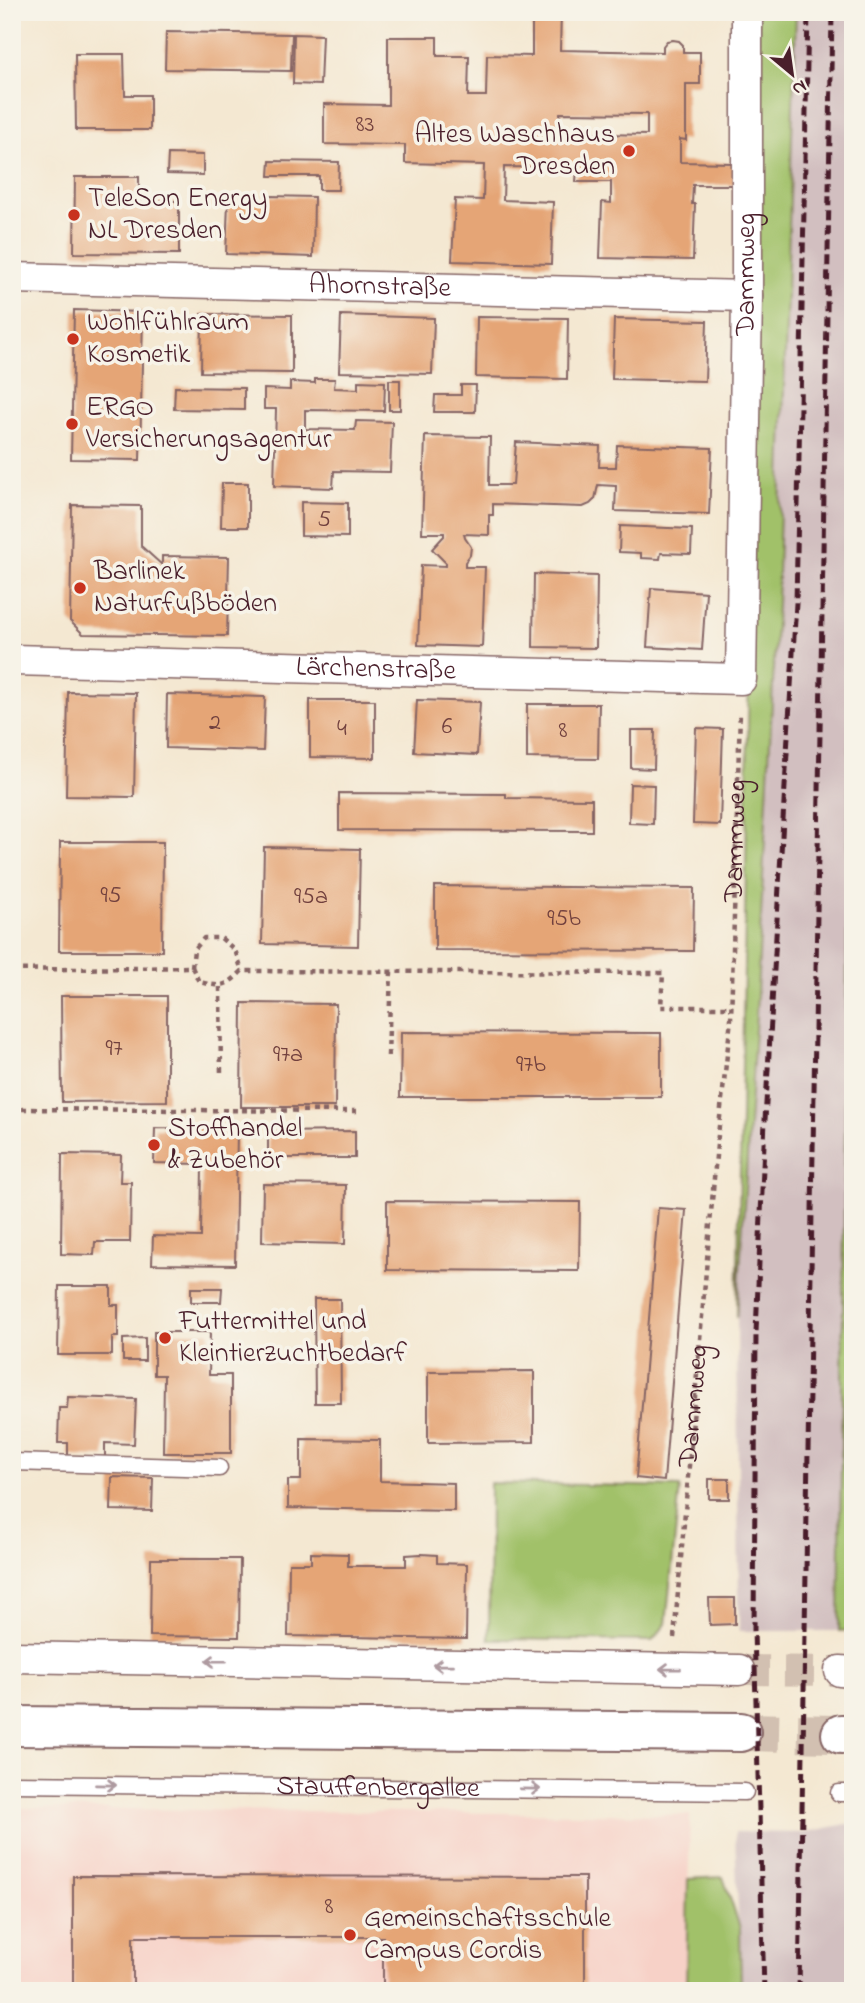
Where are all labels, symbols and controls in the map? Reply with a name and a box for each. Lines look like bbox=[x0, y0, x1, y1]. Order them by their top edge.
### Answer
north arrow bbox=[756, 38, 826, 108]
text: N bbox=[787, 72, 811, 102]
house number: 83 bbox=[356, 108, 374, 143]
place label: Altes Waschhaus Dresden bbox=[414, 115, 615, 188]
marker: Altes Waschhaus Dresden bbox=[621, 143, 637, 159]
place label: TeleSon Energy NL Dresden bbox=[88, 179, 267, 252]
marker: TeleSon Energy NL Dresden bbox=[66, 207, 82, 223]
street label: Dammweg bbox=[726, 213, 768, 337]
street label: Ahornstraße bbox=[308, 265, 452, 309]
place label: Wohlfühlraum Kosmetik bbox=[87, 303, 249, 376]
marker: Wohlfühlraum Kosmetik bbox=[65, 331, 81, 347]
place label: ERGO Versicherungsagentur bbox=[85, 388, 332, 461]
marker: ERGO Versicherungsagentur bbox=[64, 416, 80, 432]
house number: 5 bbox=[317, 503, 331, 538]
place label: Barlinek Naturfußböden bbox=[93, 552, 277, 625]
marker: Barlinek Naturfußböden bbox=[72, 580, 88, 596]
street label: Lärchenstraße bbox=[295, 647, 457, 692]
house number: 2 bbox=[209, 706, 221, 741]
house number: 6 bbox=[442, 710, 453, 745]
house number: 4 bbox=[337, 712, 347, 747]
house number: 8 bbox=[559, 714, 568, 749]
street label: Dammweg bbox=[714, 779, 758, 904]
house number: 95 bbox=[101, 879, 122, 914]
house number: 95a bbox=[294, 880, 328, 915]
house number: 95b bbox=[547, 902, 581, 937]
house number: 97 bbox=[105, 1032, 123, 1067]
house number: 97a bbox=[273, 1038, 303, 1073]
house number: 97b bbox=[516, 1048, 546, 1083]
place label: Stoffhandel & Zubehör bbox=[168, 1109, 302, 1182]
marker: Stoffhandel & Zubehör bbox=[146, 1137, 162, 1153]
place label: Futtermittel und Kleintierzuchtbedarf bbox=[178, 1302, 407, 1375]
marker: Futtermittel und Kleintierzuchtbedarf bbox=[157, 1330, 173, 1346]
street label: Dammweg bbox=[668, 1343, 720, 1470]
one-way arrow bbox=[204, 1654, 227, 1667]
one-way arrow bbox=[432, 1658, 455, 1671]
one-way arrow bbox=[659, 1662, 682, 1675]
street label: Stauffenbergallee bbox=[276, 1766, 480, 1810]
one-way arrow bbox=[95, 1778, 118, 1792]
one-way arrow bbox=[518, 1782, 541, 1796]
house number: 8 bbox=[325, 1890, 334, 1925]
place label: Gemeinschaftsschule Campus Cordis bbox=[364, 1899, 611, 1972]
marker: Gemeinschaftsschule Campus Cordis bbox=[342, 1927, 358, 1943]

